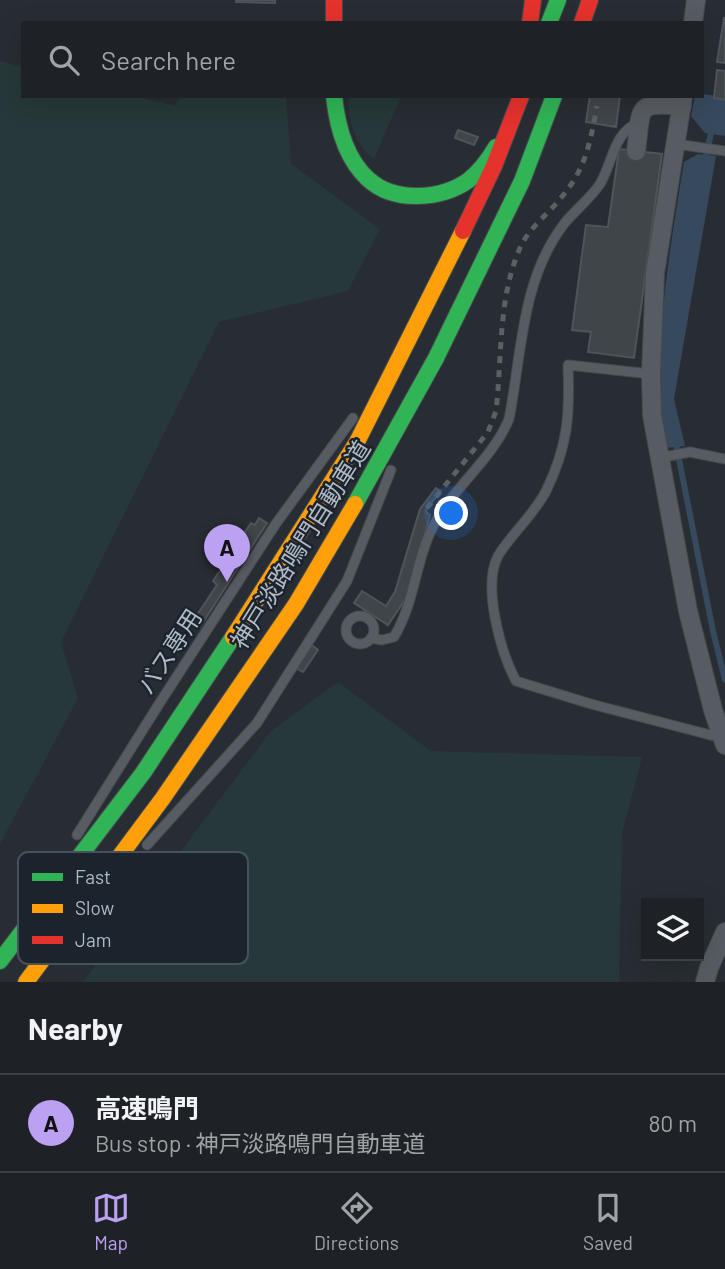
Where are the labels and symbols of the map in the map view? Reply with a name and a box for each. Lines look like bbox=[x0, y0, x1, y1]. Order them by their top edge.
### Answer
street label: 神戸淡路鳴門自動車道 bbox=[224, 435, 376, 654]
your location bbox=[434, 496, 468, 530]
pin: A bbox=[204, 524, 250, 582]
street label: バス専用 bbox=[130, 603, 207, 699]
legend bbox=[18, 852, 248, 964]
text: Fast bbox=[75, 865, 111, 888]
text: Slow bbox=[75, 896, 114, 919]
text: Jam bbox=[75, 928, 111, 951]

